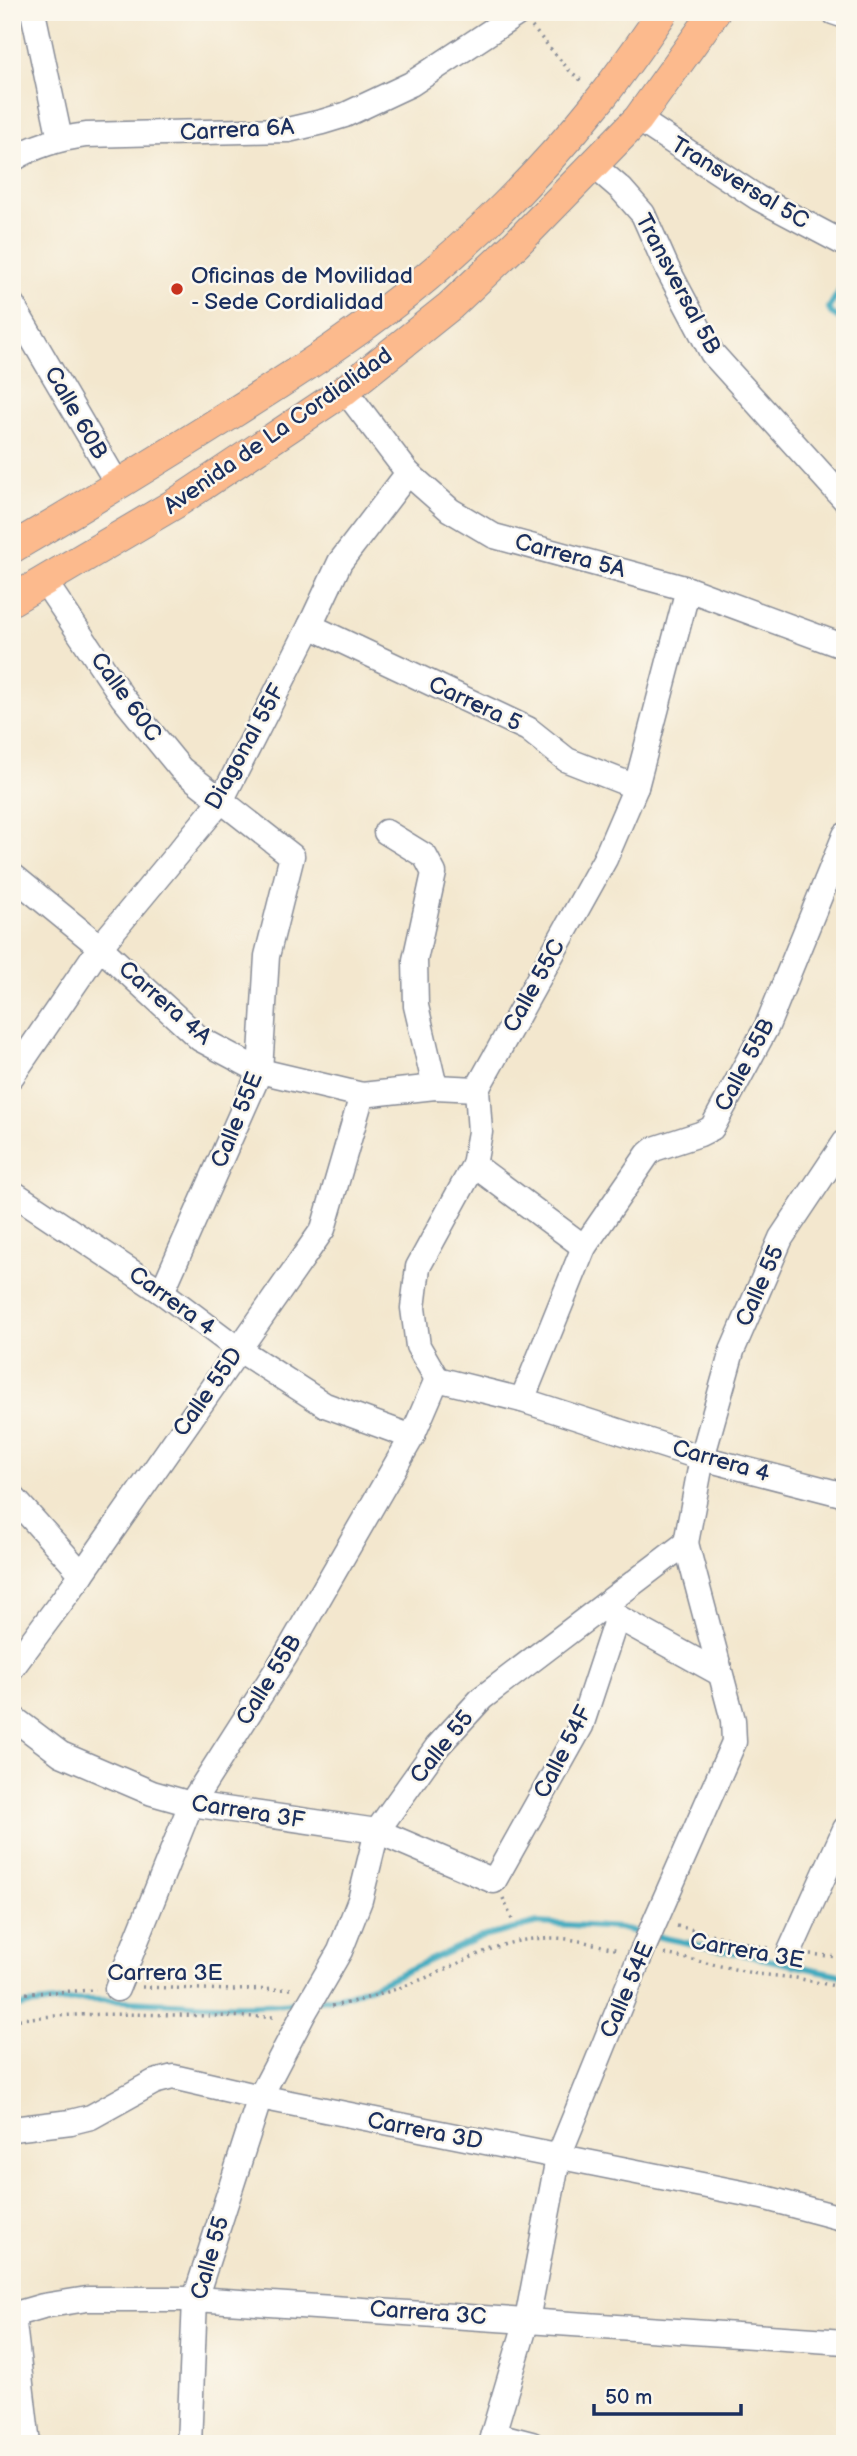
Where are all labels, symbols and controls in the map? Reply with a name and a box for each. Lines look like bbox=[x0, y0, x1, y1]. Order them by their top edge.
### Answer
street label: Carrera 6A bbox=[179, 113, 296, 147]
street label: Transversal 5C bbox=[666, 131, 814, 235]
street label: Transversal 5B bbox=[629, 209, 727, 359]
place label: Oficinas de Movilidad - Sede Cordialidad bbox=[191, 262, 413, 316]
marker: Oficinas de Movilidad - Sede Cordialidad bbox=[169, 281, 185, 297]
street label: Avenida de La Cordialidad bbox=[158, 341, 398, 521]
street label: Calle 60B bbox=[38, 362, 114, 465]
street label: Carrera 5A bbox=[512, 528, 629, 584]
street label: Calle 60C bbox=[84, 647, 168, 747]
street label: Carrera 5 bbox=[424, 670, 526, 738]
street label: Diagonal 55F bbox=[199, 679, 291, 815]
street label: Calle 55C bbox=[497, 935, 571, 1037]
street label: Carrera 4A bbox=[113, 955, 218, 1052]
street label: Calle 55B bbox=[709, 1013, 781, 1116]
street label: Calle 55E bbox=[205, 1068, 269, 1172]
street label: Calle 55 bbox=[730, 1241, 790, 1331]
street label: Carrera 4 bbox=[123, 1260, 221, 1342]
street label: Calle 55D bbox=[167, 1342, 249, 1442]
street label: Carrera 4 bbox=[669, 1434, 773, 1488]
street label: Calle 55B bbox=[230, 1629, 308, 1730]
street label: Calle 54F bbox=[528, 1701, 598, 1803]
street label: Calle 55 bbox=[404, 1705, 480, 1789]
street label: Carrera 3F bbox=[189, 1789, 307, 1835]
street label: Carrera 3E bbox=[688, 1927, 806, 1975]
street label: Calle 54E bbox=[594, 1938, 660, 2042]
street label: Carrera 3E bbox=[107, 1959, 223, 1987]
street label: Carrera 3D bbox=[365, 2106, 485, 2156]
street label: Calle 55 bbox=[185, 2213, 235, 2303]
street label: Carrera 3C bbox=[369, 2295, 487, 2331]
scale bar bbox=[594, 2372, 742, 2416]
text: 50 m bbox=[605, 2385, 652, 2410]

